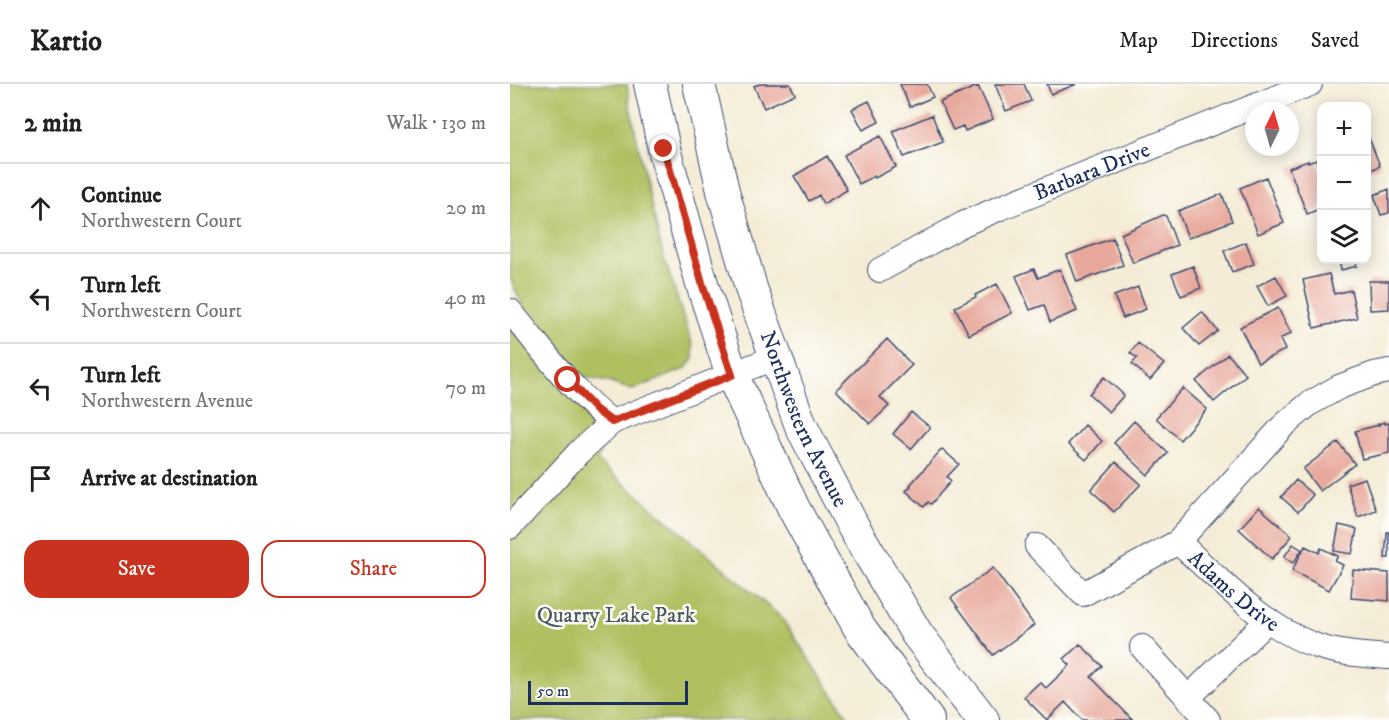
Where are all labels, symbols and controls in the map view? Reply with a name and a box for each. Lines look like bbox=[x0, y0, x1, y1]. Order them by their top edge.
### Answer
text: Kartio bbox=[30, 24, 102, 59]
text: Map bbox=[1119, 28, 1158, 54]
text: Directions bbox=[1191, 28, 1278, 54]
text: Saved bbox=[1311, 28, 1359, 54]
north arrow bbox=[1245, 102, 1299, 156]
map controls bbox=[1317, 102, 1371, 264]
button: + bbox=[1317, 102, 1371, 156]
text: 2 min bbox=[24, 107, 82, 140]
text: Walk · 130 m bbox=[386, 111, 486, 136]
route end bbox=[650, 135, 676, 161]
street label: Barbara Drive bbox=[1030, 136, 1154, 206]
button: − bbox=[1317, 156, 1371, 210]
text: Continue bbox=[81, 182, 162, 209]
icon: ahead bbox=[24, 192, 57, 225]
text: 20 m bbox=[446, 196, 486, 221]
text: Northwestern Court bbox=[81, 209, 242, 234]
button: layers bbox=[1317, 210, 1371, 264]
text: Turn left bbox=[81, 272, 161, 299]
icon: left bbox=[24, 282, 57, 315]
text: 40 m bbox=[444, 286, 486, 311]
text: Northwestern Court bbox=[81, 299, 242, 324]
street label: Northwestern Avenue bbox=[754, 327, 854, 511]
text: Turn left bbox=[81, 362, 161, 389]
route start bbox=[554, 366, 580, 392]
icon: left bbox=[24, 372, 57, 405]
text: 70 m bbox=[445, 376, 486, 401]
text: Northwestern Avenue bbox=[81, 389, 253, 414]
icon: arrive bbox=[24, 462, 57, 495]
text: Arrive at destination bbox=[81, 465, 258, 492]
button: Save bbox=[24, 540, 249, 598]
button: Share bbox=[261, 540, 486, 598]
street label: Adams Drive bbox=[1182, 545, 1285, 638]
park label: Quarry Lake Park bbox=[537, 602, 695, 629]
scale bar bbox=[528, 678, 688, 706]
text: 50 m bbox=[537, 681, 569, 701]

